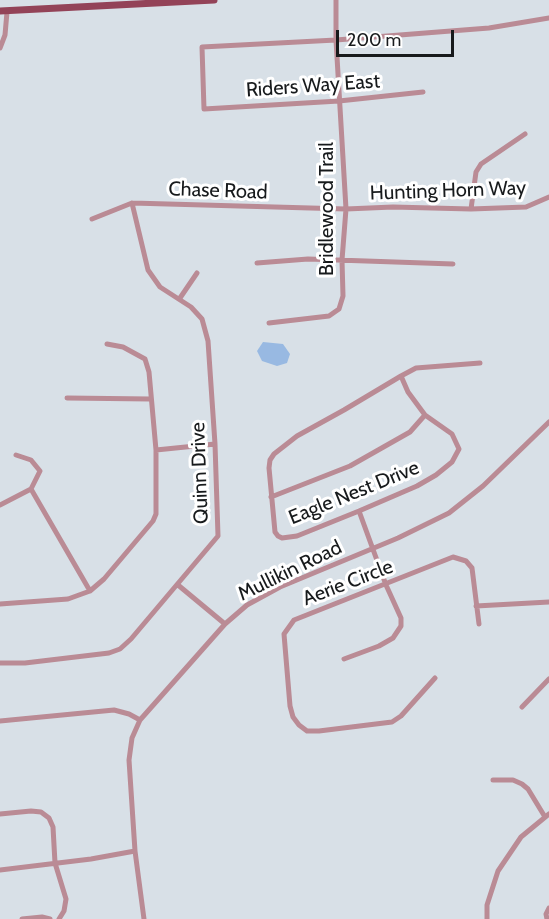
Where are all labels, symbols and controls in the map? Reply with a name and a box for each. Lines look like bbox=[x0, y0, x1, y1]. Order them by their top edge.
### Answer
scale bar bbox=[339, 18, 458, 56]
text: 200 m bbox=[347, 29, 401, 51]
street label: Riders Way East bbox=[245, 69, 381, 103]
street label: Bridlewood Trail bbox=[315, 142, 339, 276]
street label: Hunting Horn Way bbox=[369, 176, 527, 206]
street label: Chase Road bbox=[168, 177, 268, 205]
street label: Quinn Drive bbox=[186, 422, 214, 524]
street label: Eagle Nest Drive bbox=[285, 456, 423, 530]
street label: Mullikin Road bbox=[234, 536, 346, 606]
street label: Aerie Circle bbox=[299, 555, 397, 611]

